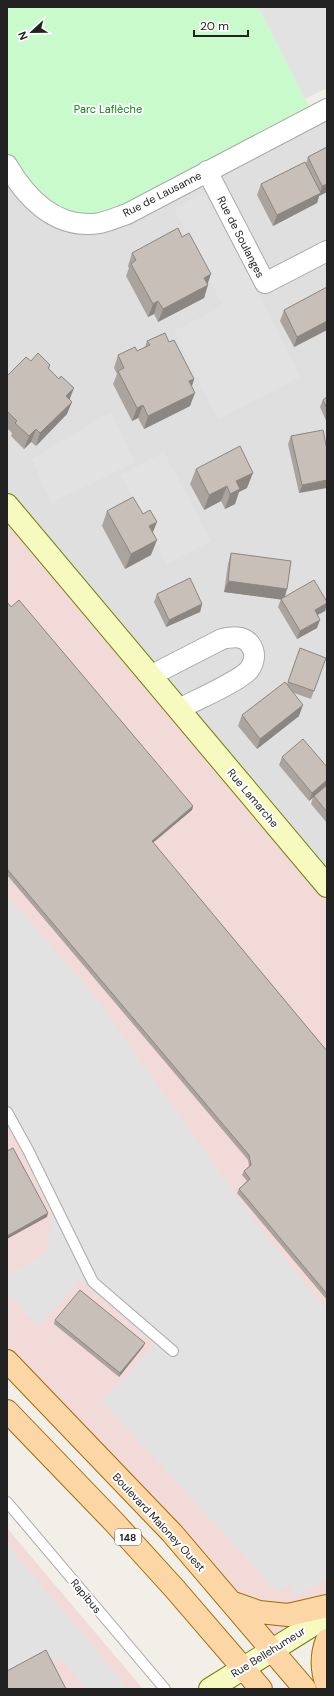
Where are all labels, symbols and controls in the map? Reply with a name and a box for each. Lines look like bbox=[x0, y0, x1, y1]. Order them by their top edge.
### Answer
north arrow bbox=[12, 12, 52, 52]
scale bar bbox=[194, 12, 248, 38]
text: 20 m bbox=[200, 18, 229, 34]
text: N bbox=[15, 29, 31, 42]
park label: Parc Laflèche bbox=[74, 102, 142, 116]
street label: Rue de Lausanne bbox=[120, 168, 204, 220]
street label: Rue de Soulanges bbox=[214, 194, 268, 280]
street label: Rue Lamarche bbox=[224, 766, 282, 830]
street label: Boulevard Maloney Ouest bbox=[110, 1470, 208, 1574]
road number: 148 bbox=[115, 1529, 141, 1545]
street label: Rapibus bbox=[68, 1576, 104, 1616]
street label: Rue Bellehumeur bbox=[228, 1624, 308, 1680]

